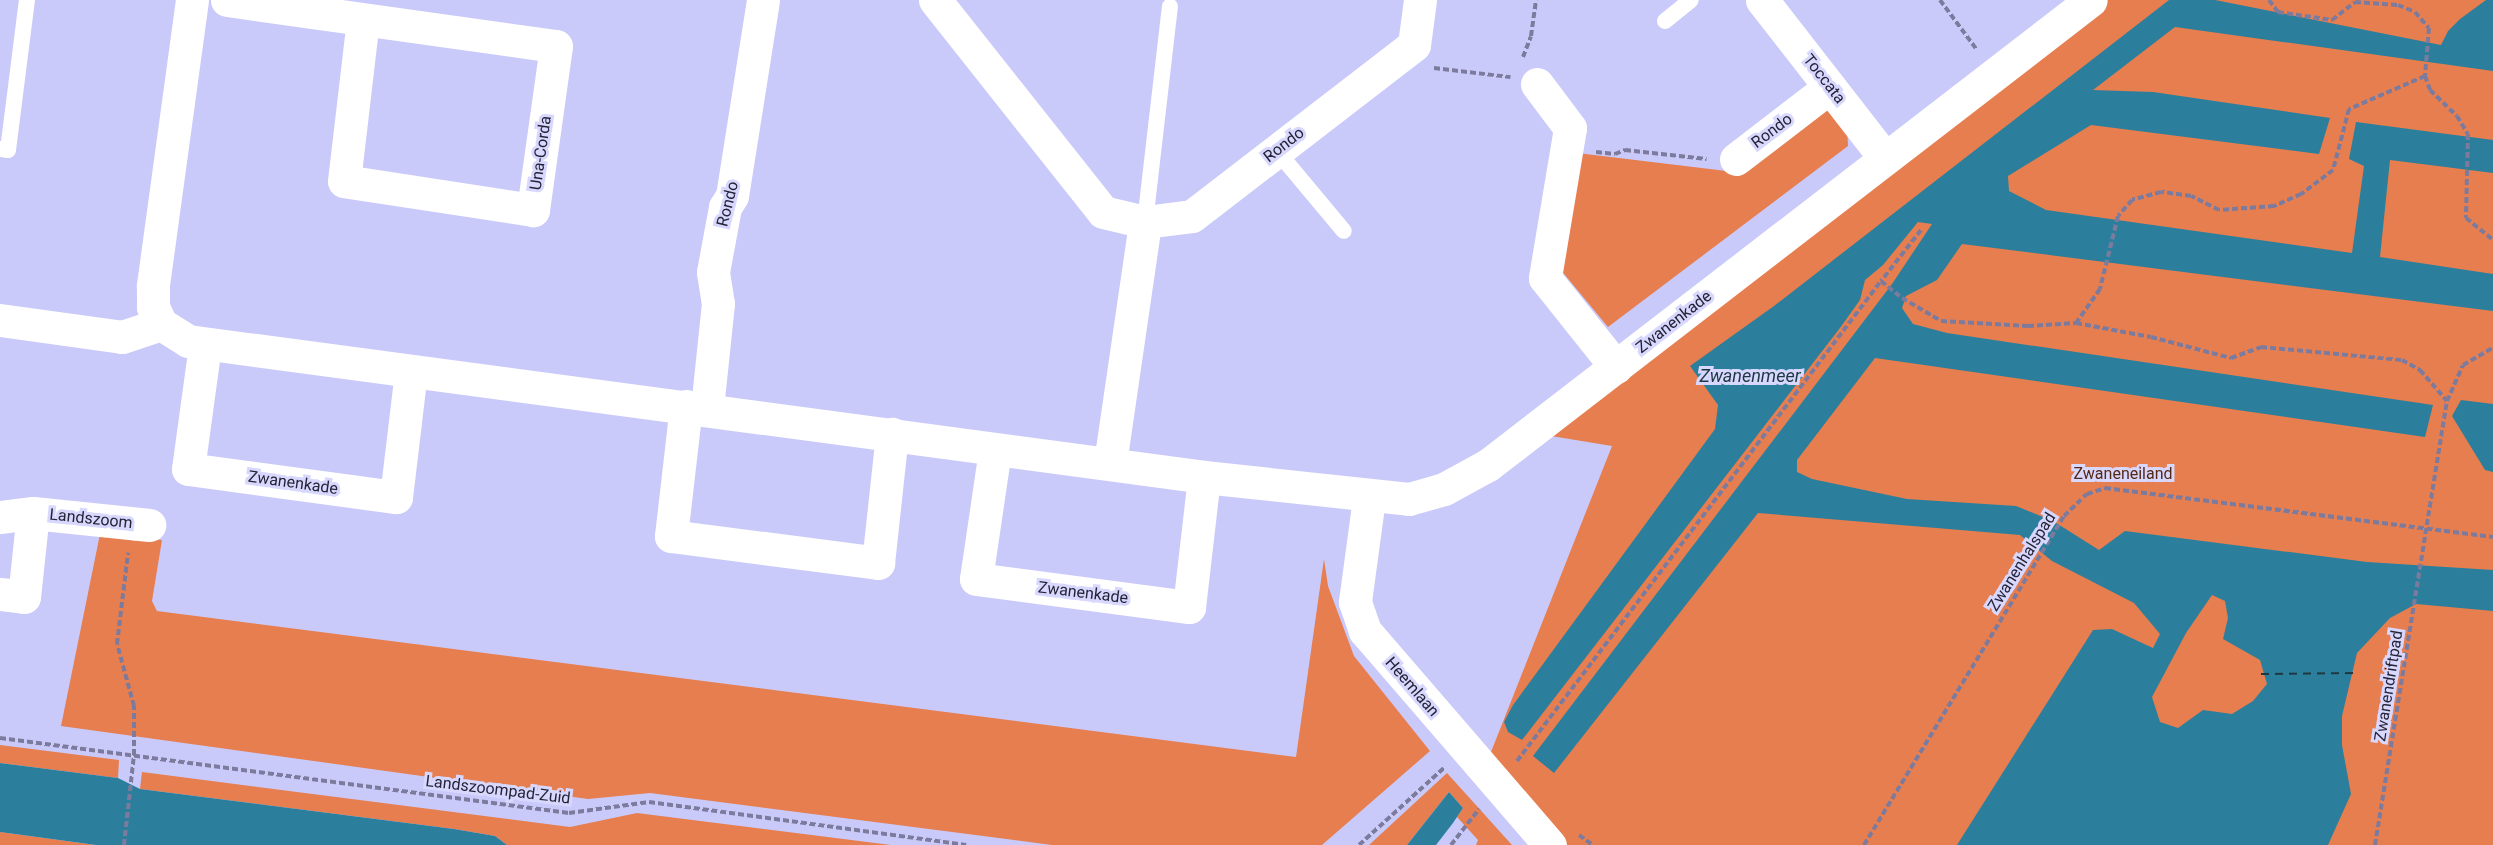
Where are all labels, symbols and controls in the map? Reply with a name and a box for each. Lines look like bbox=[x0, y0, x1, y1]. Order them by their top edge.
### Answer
street label: Toccata bbox=[1799, 51, 1849, 107]
street label: Rondo bbox=[1748, 110, 1796, 152]
street label: Una-Corda bbox=[526, 115, 556, 191]
street label: Rondo bbox=[1260, 123, 1308, 167]
street label: Rondo bbox=[713, 179, 743, 229]
street label: Zwanenkade bbox=[1632, 287, 1716, 357]
water label: Zwanenmeer bbox=[1699, 365, 1801, 387]
park label: Zwaneneiland bbox=[2073, 464, 2173, 484]
street label: Zwanenkade bbox=[247, 467, 339, 499]
street label: Landszoom bbox=[48, 505, 134, 533]
street label: Zwanenhalspad bbox=[1984, 509, 2060, 615]
street label: Zwanenkade bbox=[1037, 578, 1129, 608]
street label: Zwanendriftpad bbox=[2371, 629, 2407, 743]
street label: Heemlaan bbox=[1381, 653, 1443, 721]
street label: Landszoompad-Zuid bbox=[424, 772, 572, 808]

